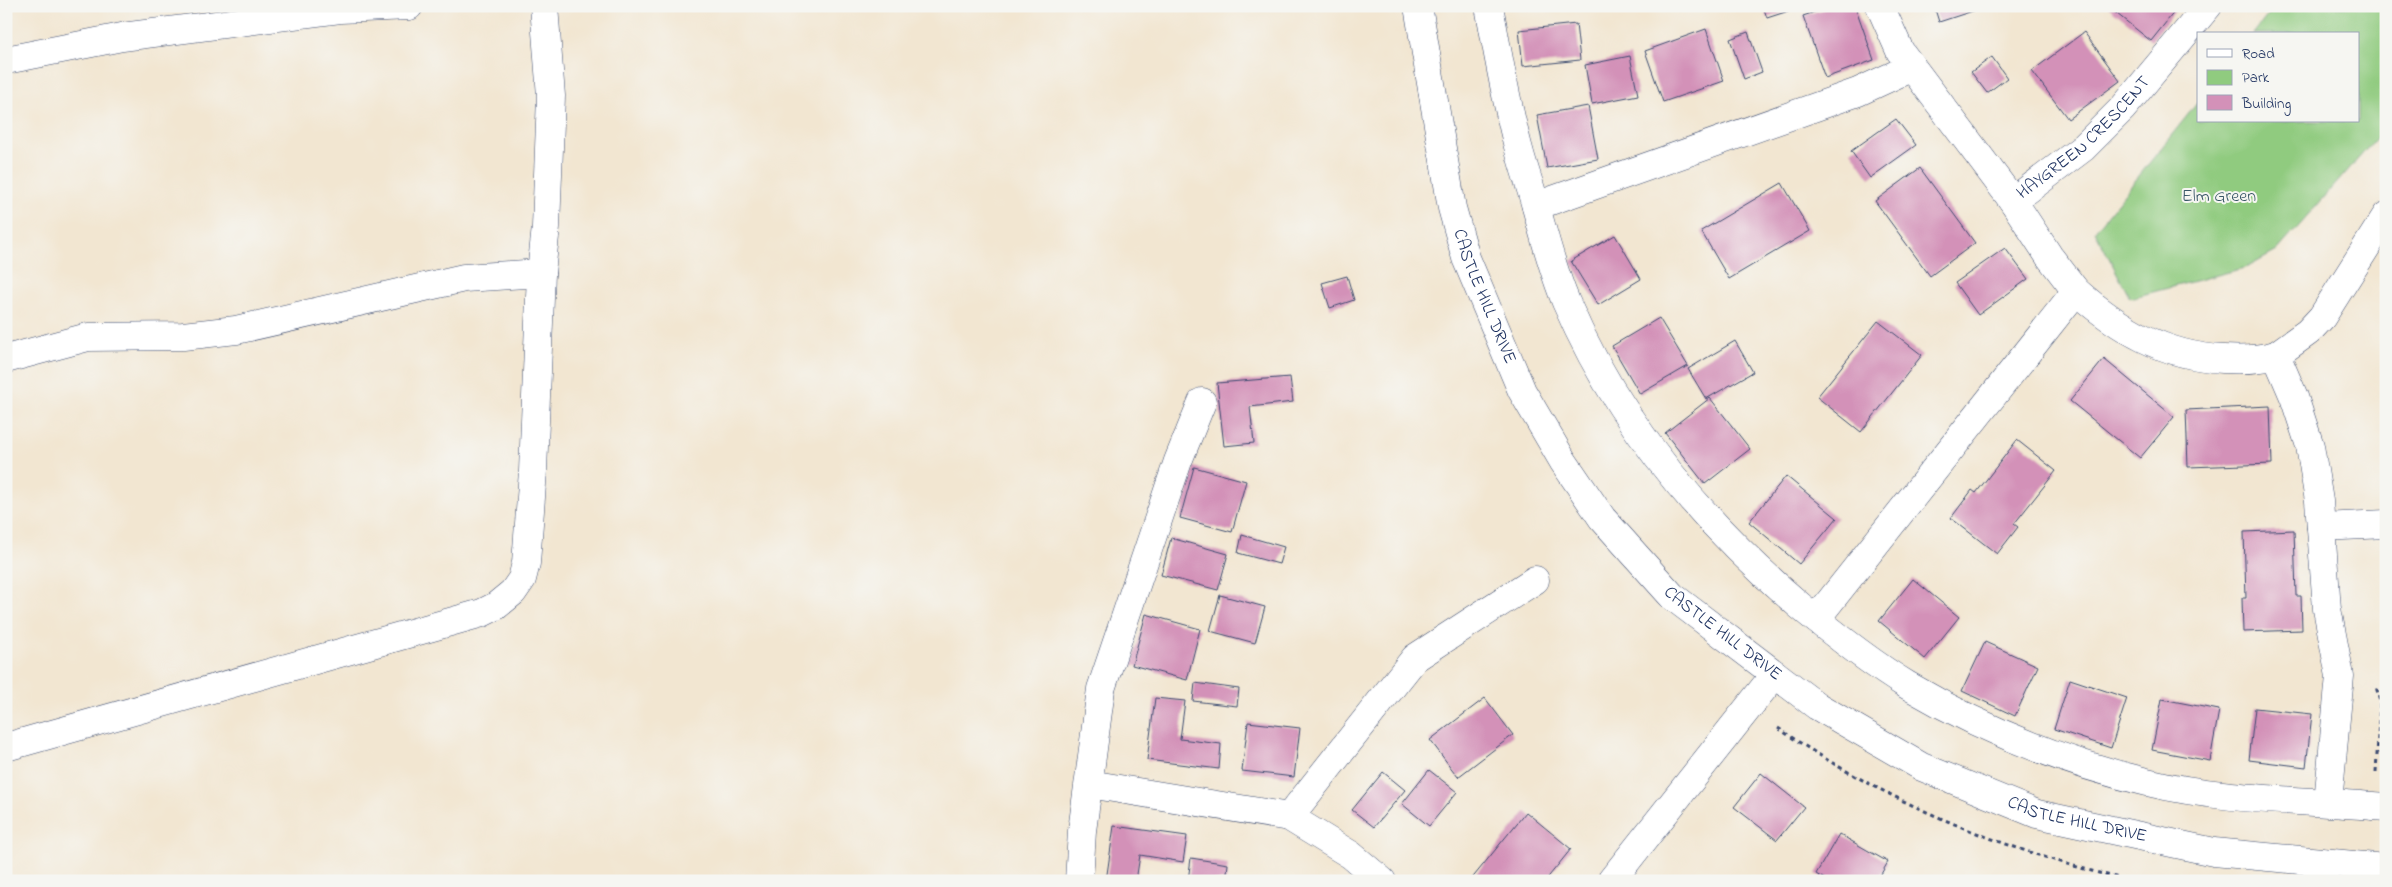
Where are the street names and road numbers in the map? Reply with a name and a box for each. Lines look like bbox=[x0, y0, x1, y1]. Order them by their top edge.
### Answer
street label: HAYGREEN CRESCENT bbox=[2012, 71, 2157, 207]
street label: CASTLE HILL DRIVE bbox=[1446, 226, 1522, 368]
street label: CASTLE HILL DRIVE bbox=[1657, 581, 1787, 688]
street label: CASTLE HILL DRIVE bbox=[2003, 790, 2149, 850]

